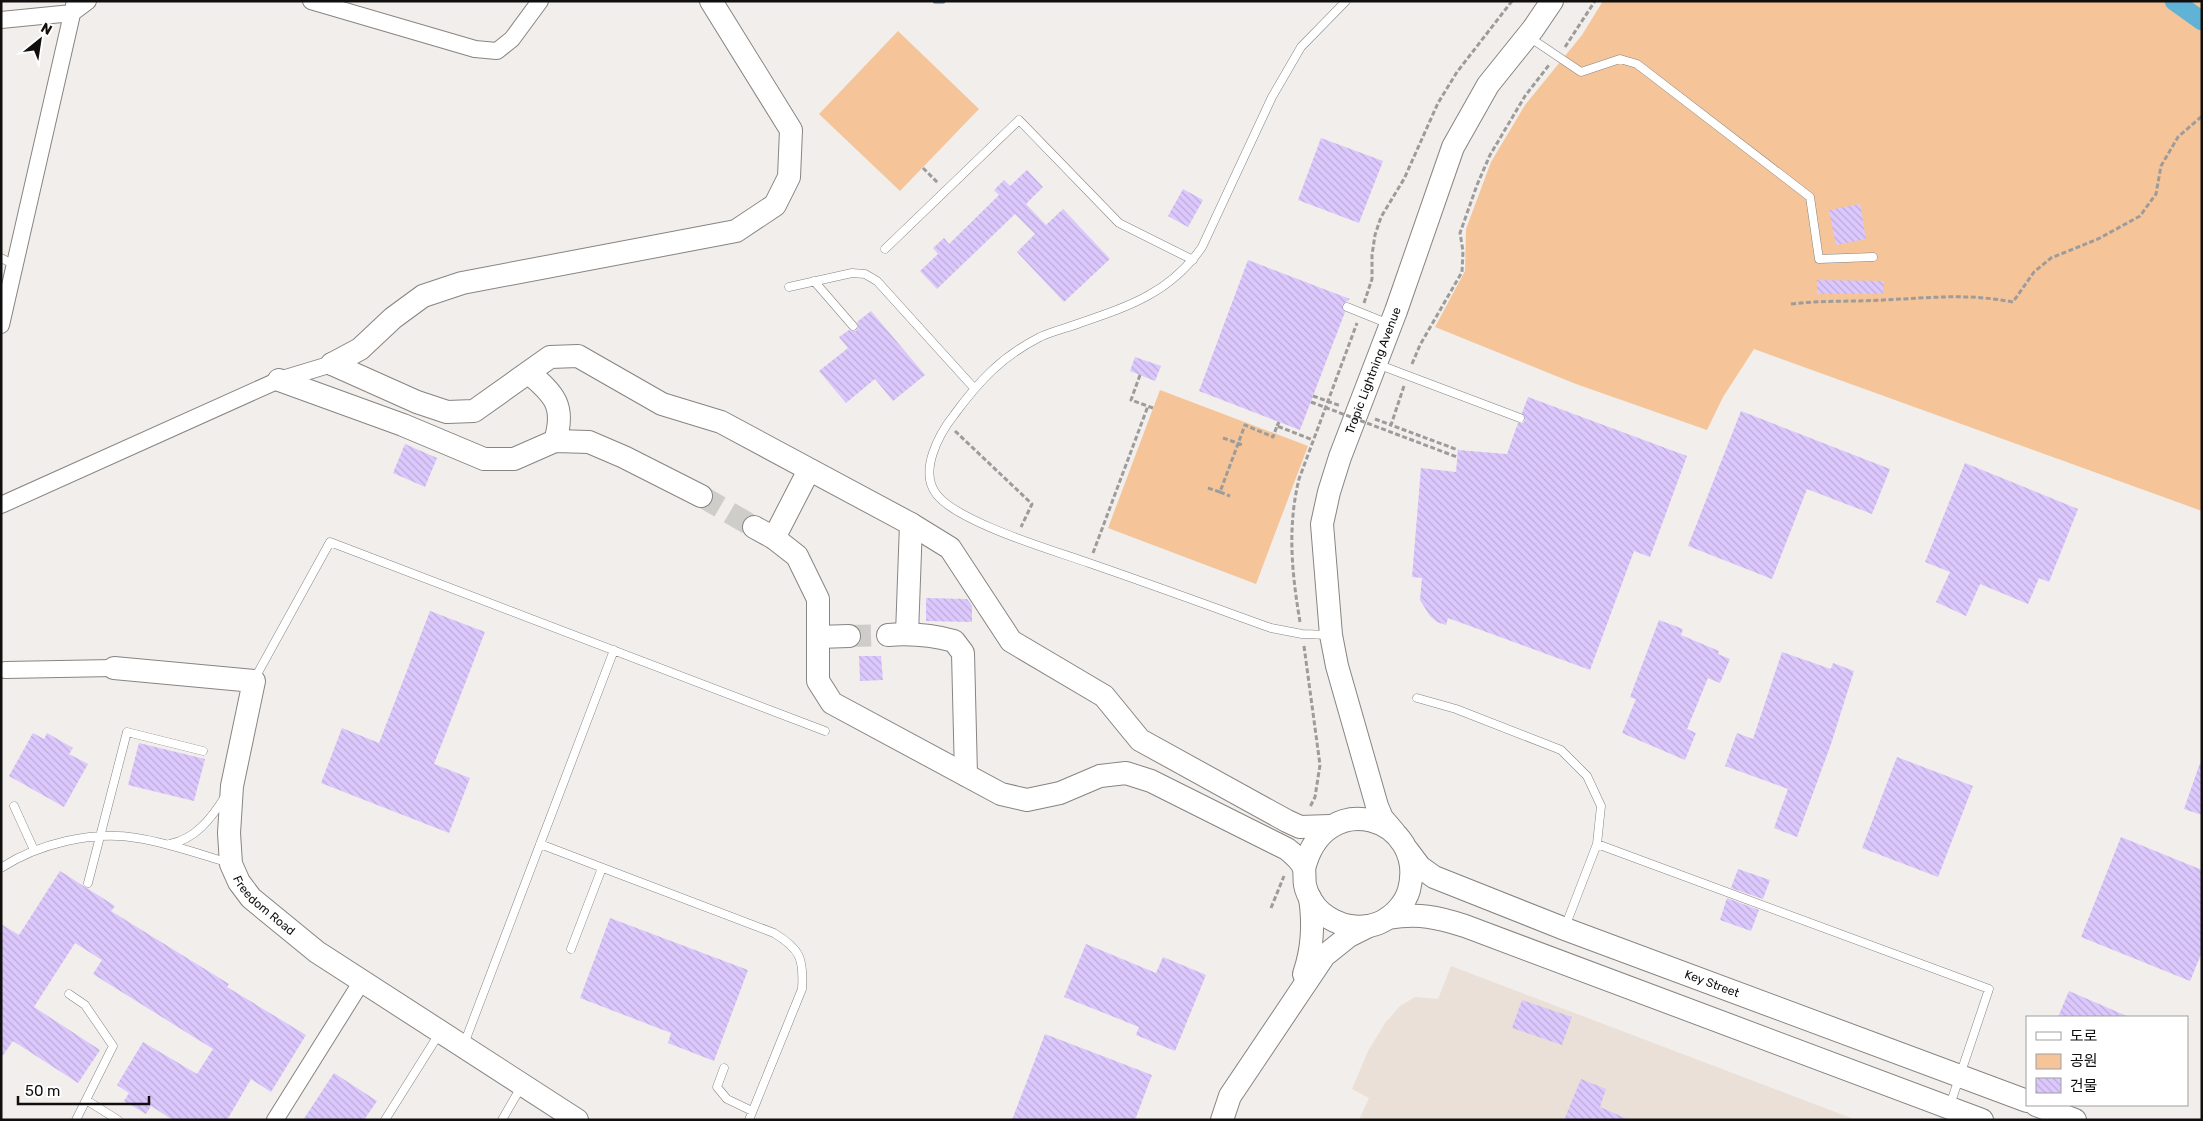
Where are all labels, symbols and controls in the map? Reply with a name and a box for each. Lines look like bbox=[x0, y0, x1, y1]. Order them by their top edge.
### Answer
north arrow bbox=[15, 15, 65, 65]
text: N bbox=[38, 19, 55, 39]
street label: Tropic Lightning Avenue bbox=[1342, 305, 1404, 436]
street label: Freedom Road bbox=[230, 874, 298, 938]
street label: Key Street bbox=[1683, 967, 1742, 1000]
legend bbox=[2026, 1016, 2188, 1106]
text: 도로 bbox=[2070, 1027, 2098, 1045]
text: 공원 bbox=[2070, 1052, 2098, 1070]
scale bar bbox=[18, 1074, 149, 1106]
text: 건물 bbox=[2070, 1077, 2098, 1095]
text: 50 m bbox=[25, 1082, 60, 1100]

